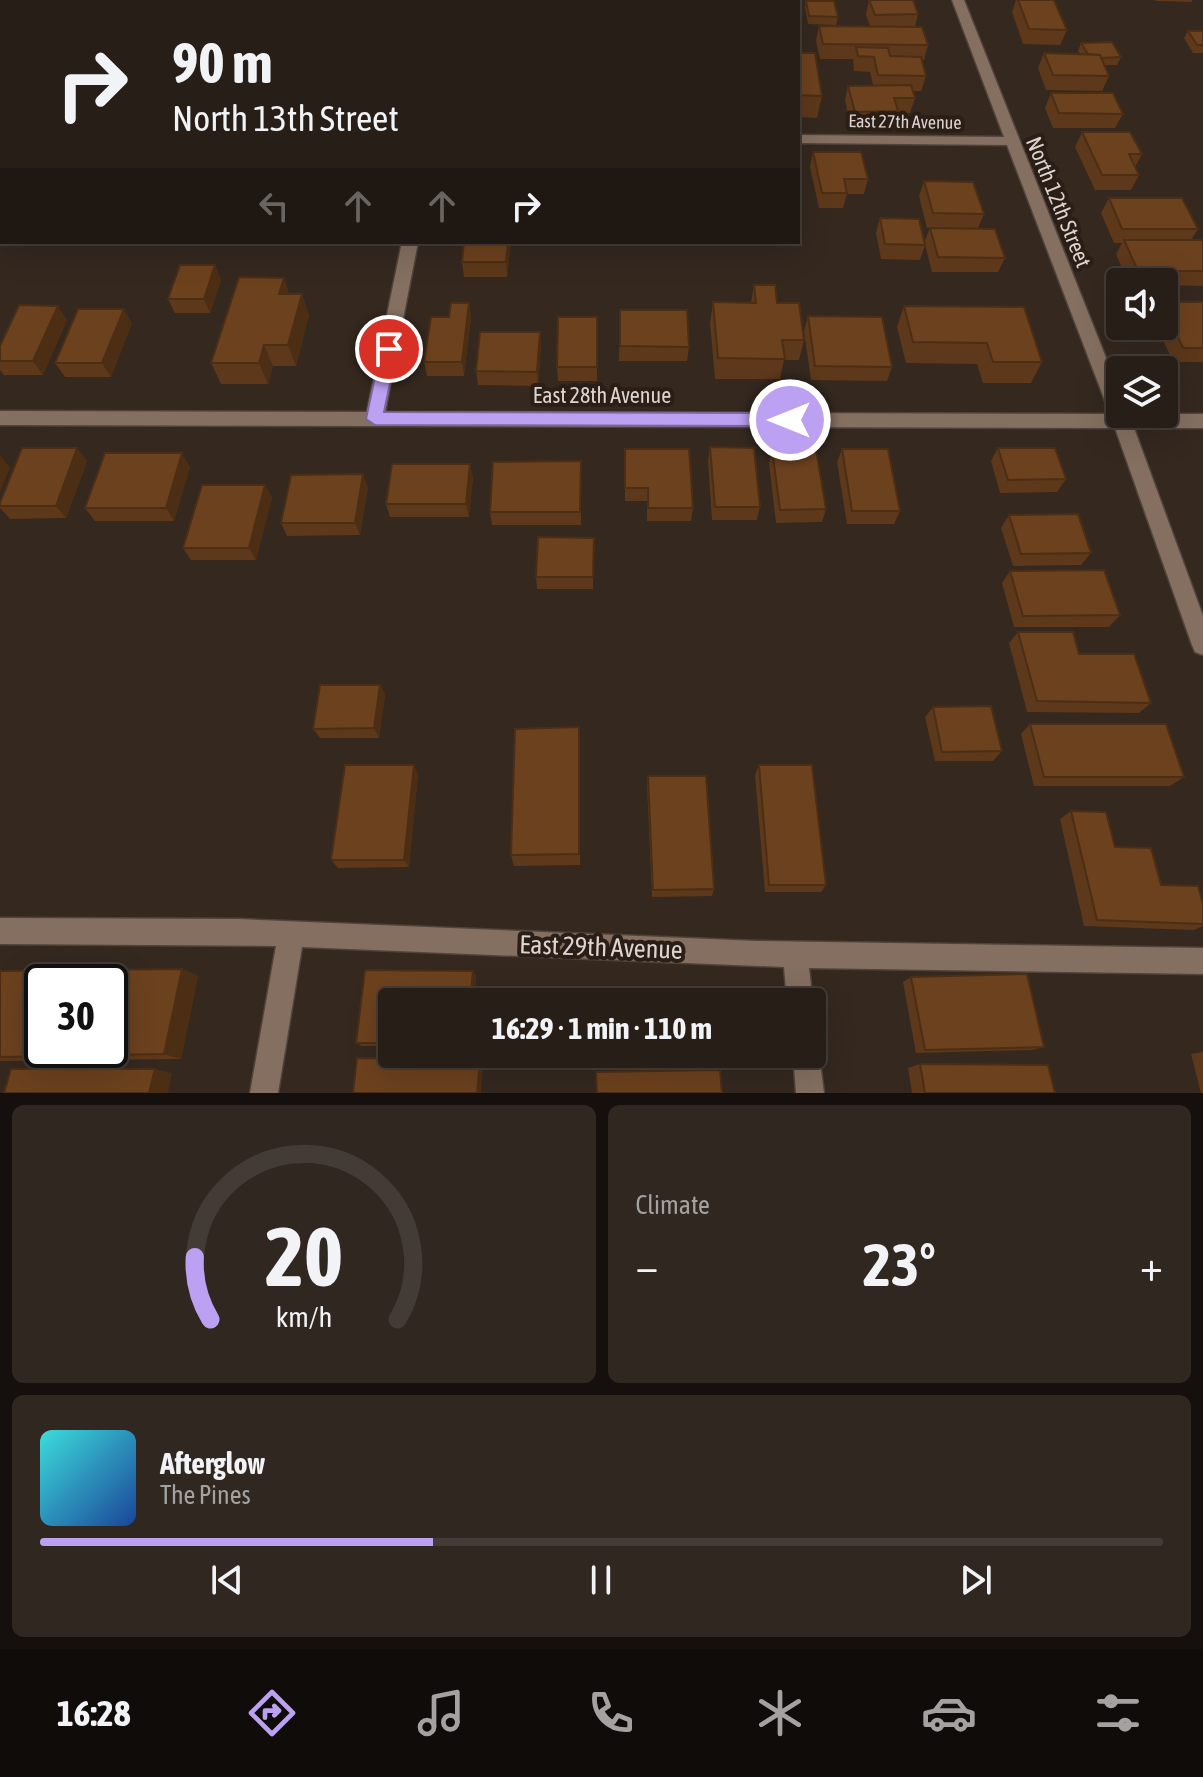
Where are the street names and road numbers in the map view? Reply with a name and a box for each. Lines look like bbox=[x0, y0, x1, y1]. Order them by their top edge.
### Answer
street label: East 27th Avenue bbox=[848, 110, 962, 133]
street label: North 12th Street bbox=[1021, 133, 1097, 271]
street label: East 28th Avenue bbox=[533, 382, 671, 408]
street label: East 29th Avenue bbox=[519, 929, 683, 965]

